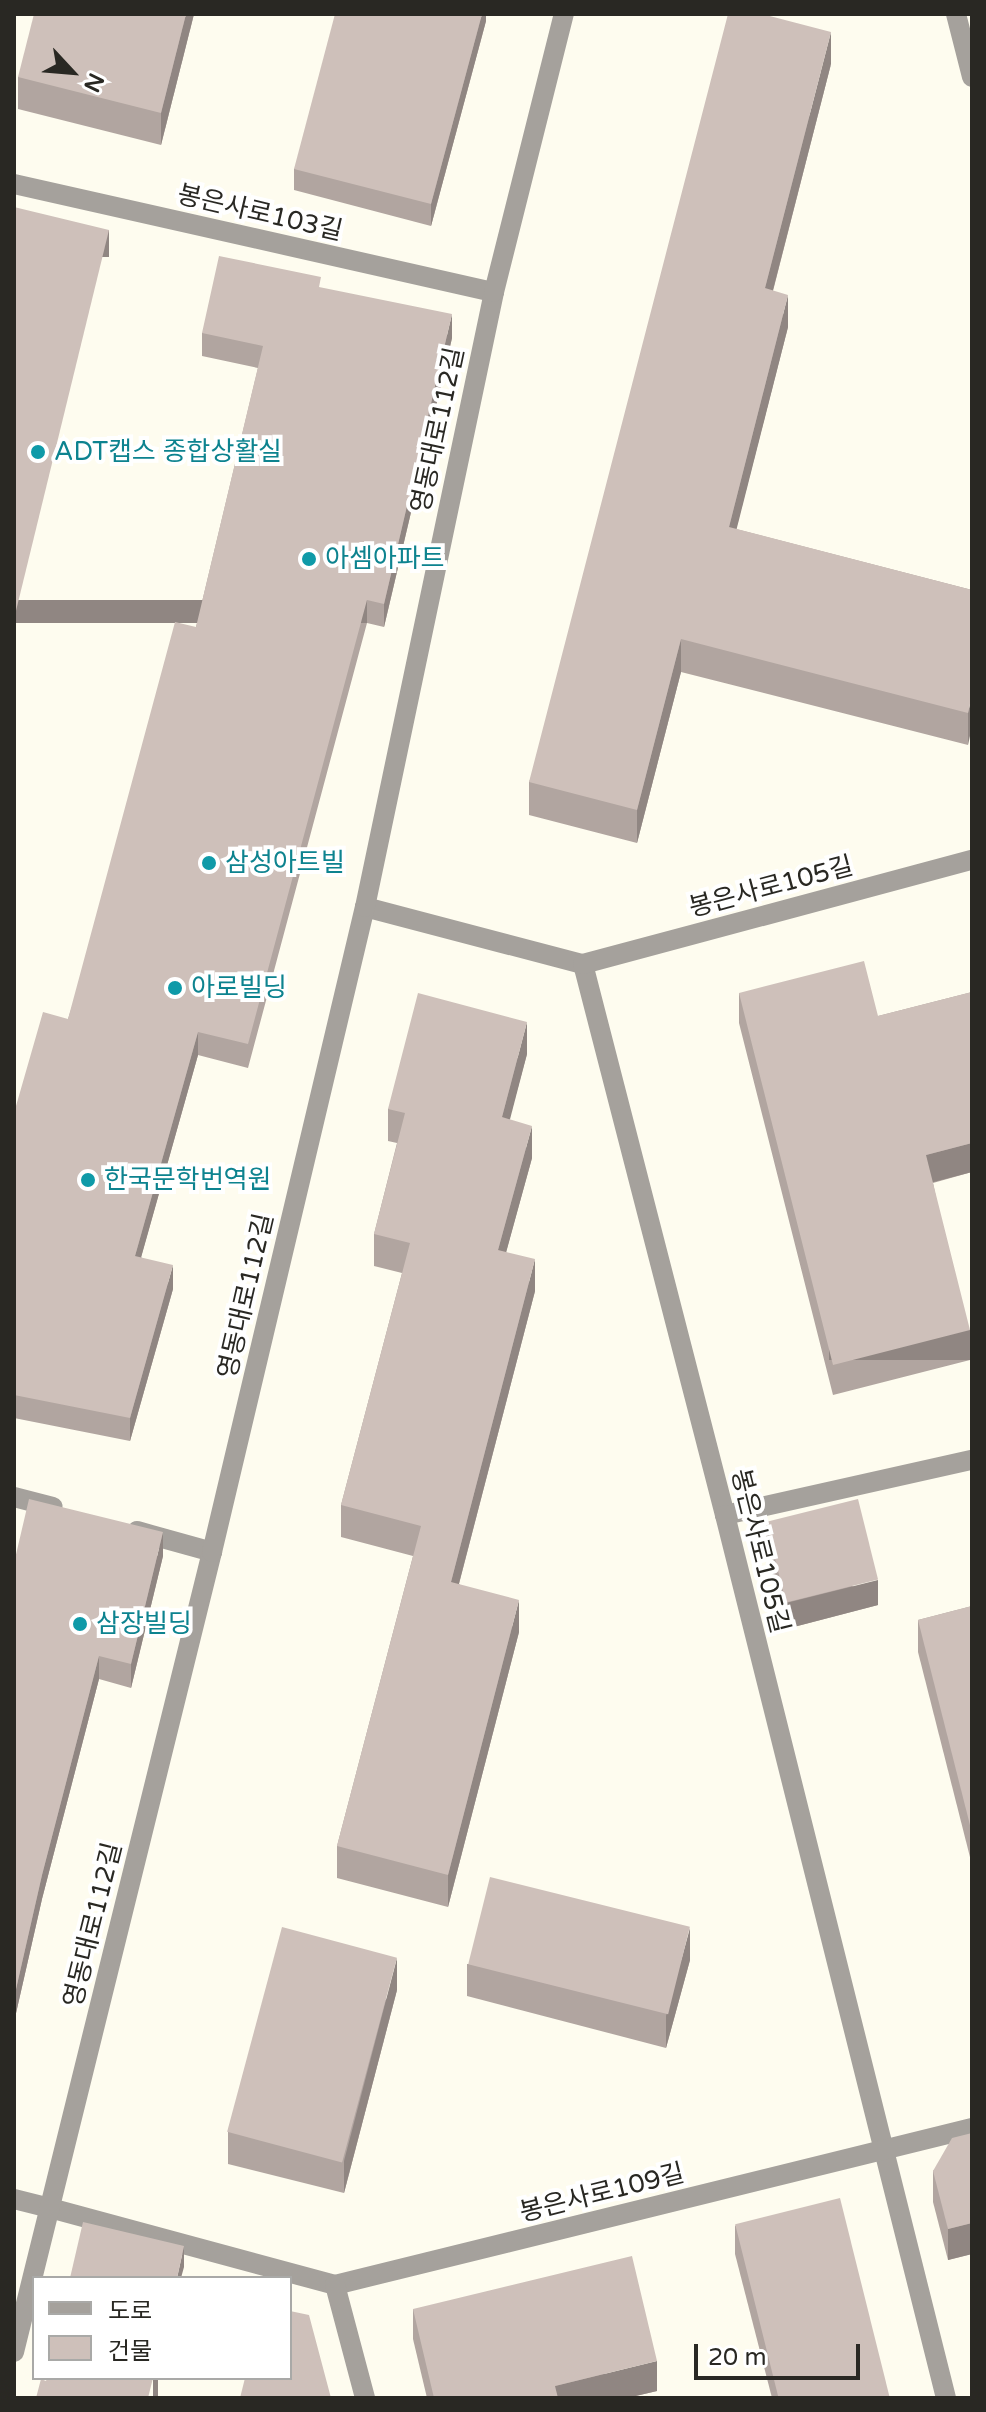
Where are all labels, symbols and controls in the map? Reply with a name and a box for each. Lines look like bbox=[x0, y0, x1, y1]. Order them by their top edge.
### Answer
north arrow bbox=[32, 32, 112, 112]
text: N bbox=[78, 69, 109, 96]
street label: 봉은사로103길 bbox=[174, 179, 346, 247]
street label: 영동대로112길 bbox=[405, 344, 471, 516]
place label: ADT캡스 종합상활실 bbox=[54, 436, 282, 468]
marker: ADT캡스 종합상활실 bbox=[29, 443, 47, 461]
place label: 아셈아파트 bbox=[325, 543, 445, 575]
marker: 아셈아파트 bbox=[300, 550, 318, 568]
place label: 삼성아트빌 bbox=[225, 847, 345, 879]
street label: 봉은사로105길 bbox=[686, 850, 856, 924]
marker: 삼성아트빌 bbox=[200, 854, 218, 872]
place label: 아로빌딩 bbox=[191, 972, 287, 1004]
marker: 아로빌딩 bbox=[166, 979, 184, 997]
place label: 한국문학번역원 bbox=[104, 1164, 271, 1196]
marker: 한국문학번역원 bbox=[79, 1171, 97, 1189]
street label: 영동대로112길 bbox=[212, 1210, 280, 1382]
street label: 봉은사로105길 bbox=[724, 1465, 796, 1637]
place label: 삼장빌딩 bbox=[96, 1608, 192, 1640]
marker: 삼장빌딩 bbox=[71, 1615, 89, 1633]
street label: 영동대로112길 bbox=[57, 1839, 129, 2011]
street label: 봉은사로109길 bbox=[516, 2157, 688, 2229]
legend bbox=[32, 2276, 292, 2380]
text: 도로 bbox=[108, 2297, 152, 2326]
scale bar bbox=[698, 2328, 864, 2378]
text: 건물 bbox=[108, 2337, 152, 2366]
text: 20 m bbox=[708, 2343, 766, 2372]

